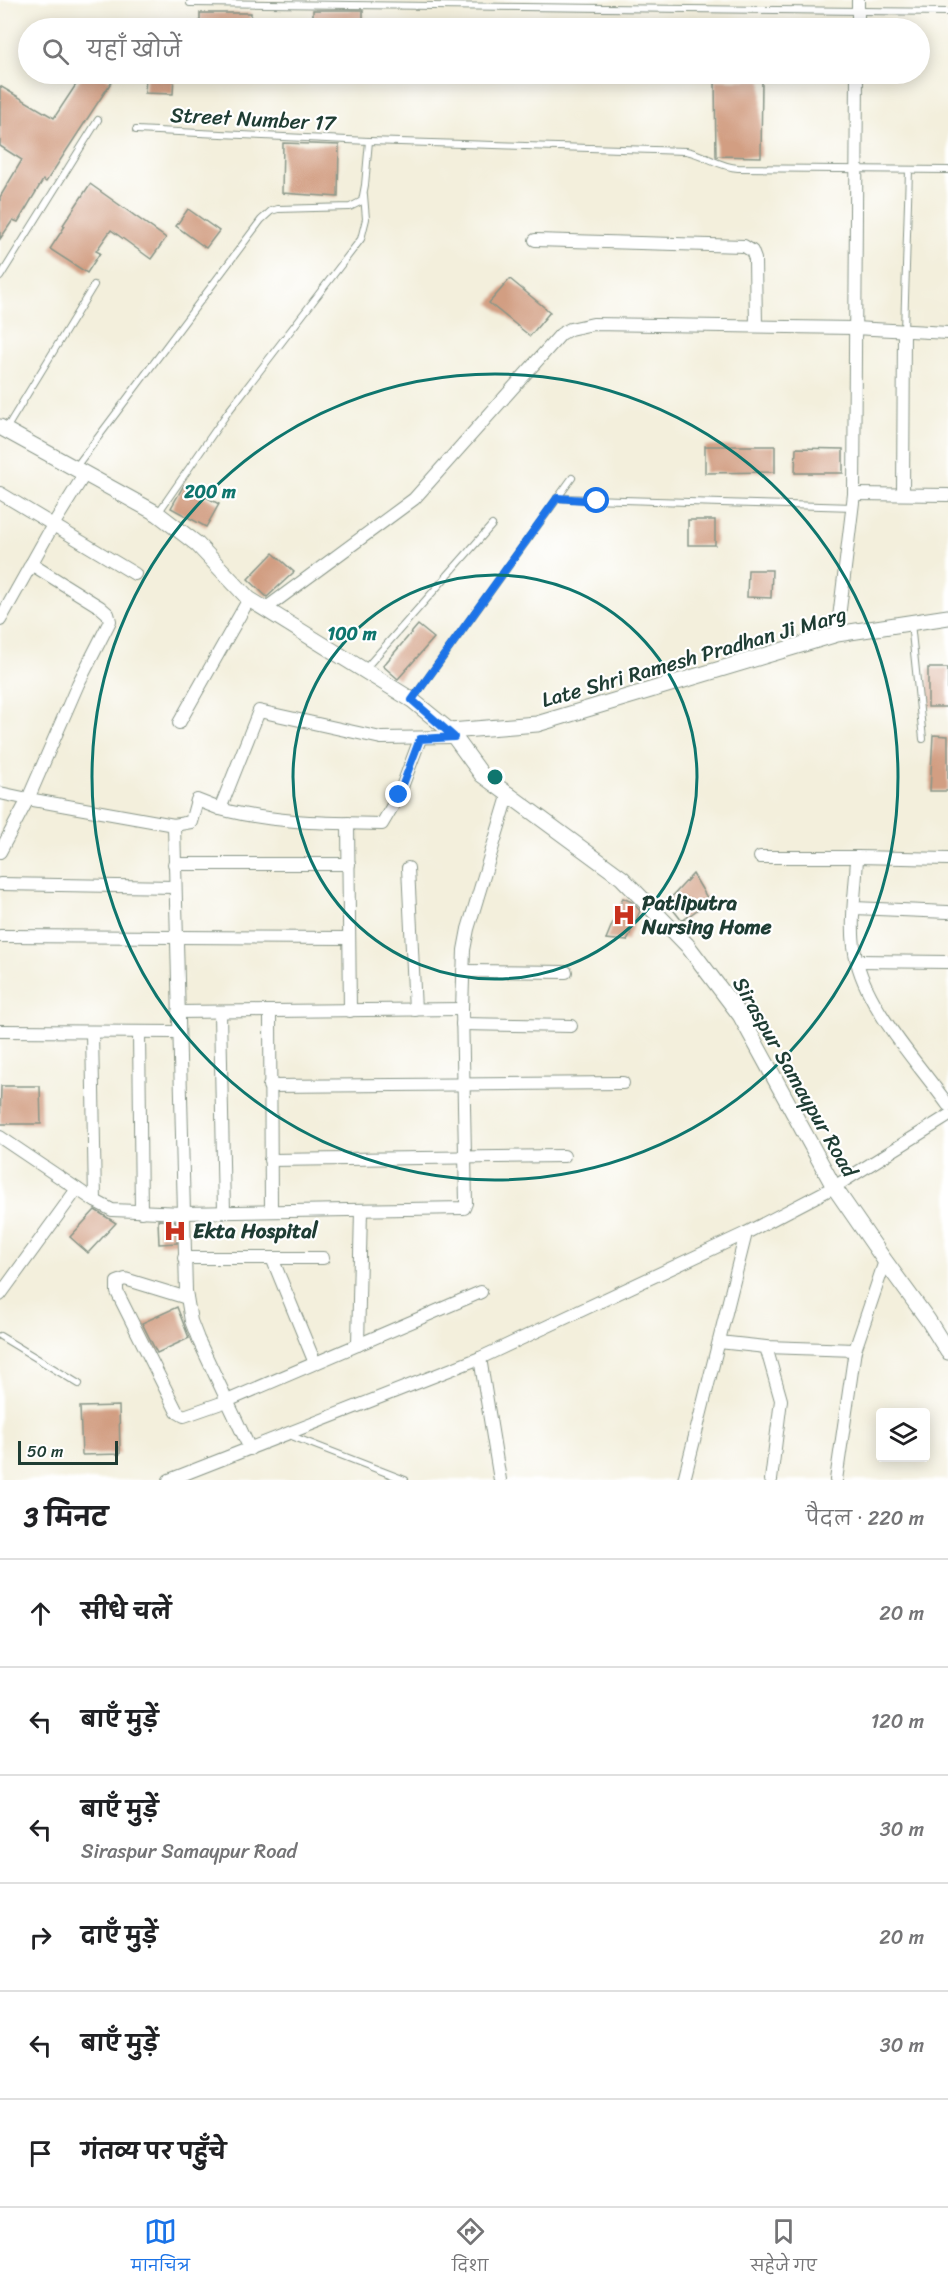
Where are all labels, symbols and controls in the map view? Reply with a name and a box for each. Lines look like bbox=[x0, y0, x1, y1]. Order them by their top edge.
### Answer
search box bbox=[18, 18, 930, 84]
text: यहाँ खोजें bbox=[87, 30, 182, 69]
icon: search bbox=[39, 35, 72, 68]
street label: Street Number 17 bbox=[169, 96, 339, 142]
text: 200 m bbox=[183, 476, 236, 508]
route start bbox=[583, 487, 609, 513]
street label: Late Shri Ramesh Pradhan Ji Marg bbox=[537, 595, 851, 719]
text: 100 m bbox=[328, 618, 377, 650]
centre of rings bbox=[485, 767, 505, 787]
route end bbox=[385, 781, 411, 807]
place label: Patliputra Nursing Home bbox=[641, 884, 772, 946]
hospital icon: Patliputra Nursing Home bbox=[611, 902, 637, 928]
street label: Siraspur Samaypur Road bbox=[722, 969, 869, 1186]
place label: Ekta Hospital bbox=[193, 1212, 319, 1250]
hospital icon: Ekta Hospital bbox=[162, 1218, 188, 1244]
map controls bbox=[876, 1408, 930, 1462]
button: layers bbox=[876, 1408, 930, 1462]
text: 50 m bbox=[27, 1437, 63, 1466]
scale bar bbox=[18, 1438, 118, 1466]
text: 3 मिनट bbox=[24, 1494, 108, 1540]
text: पैदल · 220 m bbox=[806, 1501, 924, 1536]
text: सीधे चलें bbox=[81, 1592, 171, 1631]
text: 20 m bbox=[879, 1596, 924, 1631]
icon: ahead bbox=[24, 1597, 57, 1630]
text: बाएँ मुड़ें bbox=[81, 1700, 158, 1739]
text: 120 m bbox=[871, 1704, 924, 1739]
icon: left bbox=[24, 1705, 57, 1738]
text: बाएँ मुड़ें bbox=[81, 1790, 158, 1829]
text: 30 m bbox=[880, 1812, 924, 1847]
icon: left bbox=[24, 1813, 57, 1846]
text: Siraspur Samaypur Road bbox=[81, 1834, 297, 1869]
text: दाएँ मुड़ें bbox=[81, 1916, 158, 1955]
text: 20 m bbox=[879, 1920, 924, 1955]
icon: right bbox=[24, 1921, 57, 1954]
text: बाएँ मुड़ें bbox=[81, 2024, 158, 2063]
text: 30 m bbox=[880, 2028, 924, 2063]
icon: left bbox=[24, 2029, 57, 2062]
text: गंतव्य पर पहुँचे bbox=[81, 2132, 226, 2171]
icon: arrive bbox=[24, 2137, 57, 2170]
tab: मानचित्र bbox=[131, 2215, 190, 2283]
tab: दिशा bbox=[452, 2215, 488, 2283]
tab: सहेजे गए bbox=[750, 2215, 817, 2283]

